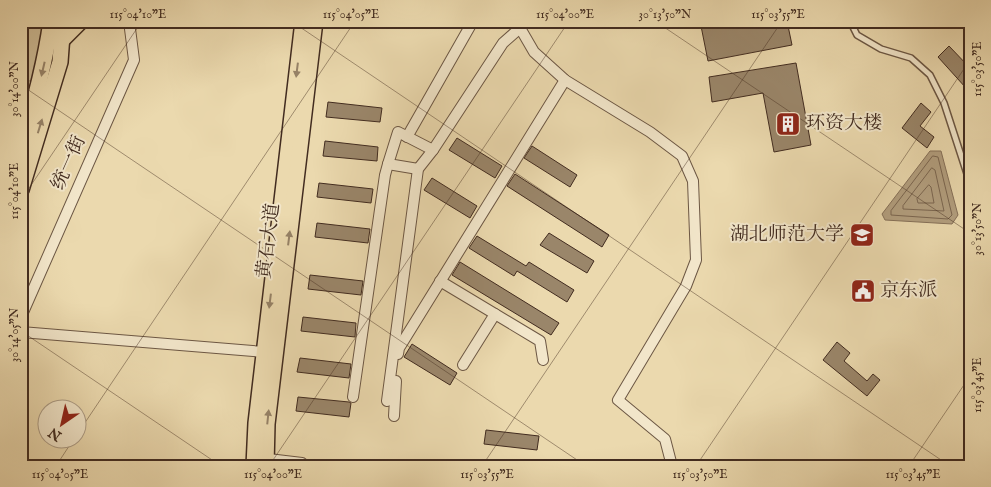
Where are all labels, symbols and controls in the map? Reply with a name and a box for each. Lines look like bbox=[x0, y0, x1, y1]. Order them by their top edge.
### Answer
text: 115°04'10"E bbox=[110, 7, 166, 22]
text: 115°04'05"E bbox=[323, 7, 379, 22]
text: 115°04'00"E bbox=[536, 7, 594, 22]
text: 30°13'50"N bbox=[639, 7, 692, 22]
text: 115°03'55"E bbox=[751, 7, 805, 22]
text: 115°03'50"E bbox=[970, 41, 985, 97]
text: 30°14'00"N bbox=[7, 60, 22, 117]
one-way arrow bbox=[39, 62, 47, 77]
one-way arrow bbox=[293, 62, 301, 78]
building icon: 环资大楼 bbox=[775, 111, 801, 137]
place label: 环资大楼 bbox=[806, 112, 882, 136]
one-way arrow bbox=[37, 118, 45, 133]
street label: 统一街 bbox=[46, 132, 92, 194]
text: 115°04'10"E bbox=[7, 163, 22, 219]
street label: 黄石大道 bbox=[252, 202, 286, 280]
text: 30°13'50"N bbox=[970, 202, 985, 255]
school or university icon: 湖北师范大学 bbox=[849, 222, 875, 248]
place label: 湖北师范大学 bbox=[730, 223, 844, 247]
one-way arrow bbox=[285, 230, 293, 246]
public building icon: 京东派 bbox=[850, 278, 876, 304]
place label: 京东派 bbox=[880, 279, 937, 303]
one-way arrow bbox=[266, 293, 274, 309]
text: 30°14'05"N bbox=[7, 307, 22, 362]
text: 115°03'45"E bbox=[970, 357, 985, 413]
north arrow bbox=[38, 400, 88, 450]
one-way arrow bbox=[264, 409, 272, 425]
text: N bbox=[45, 423, 66, 445]
text: 115°04'05"E bbox=[32, 467, 88, 482]
text: 115°04'00"E bbox=[244, 467, 302, 482]
text: 115°03'55"E bbox=[460, 467, 514, 482]
text: 115°03'50"E bbox=[672, 467, 728, 482]
text: 115°03'45"E bbox=[885, 467, 941, 482]

